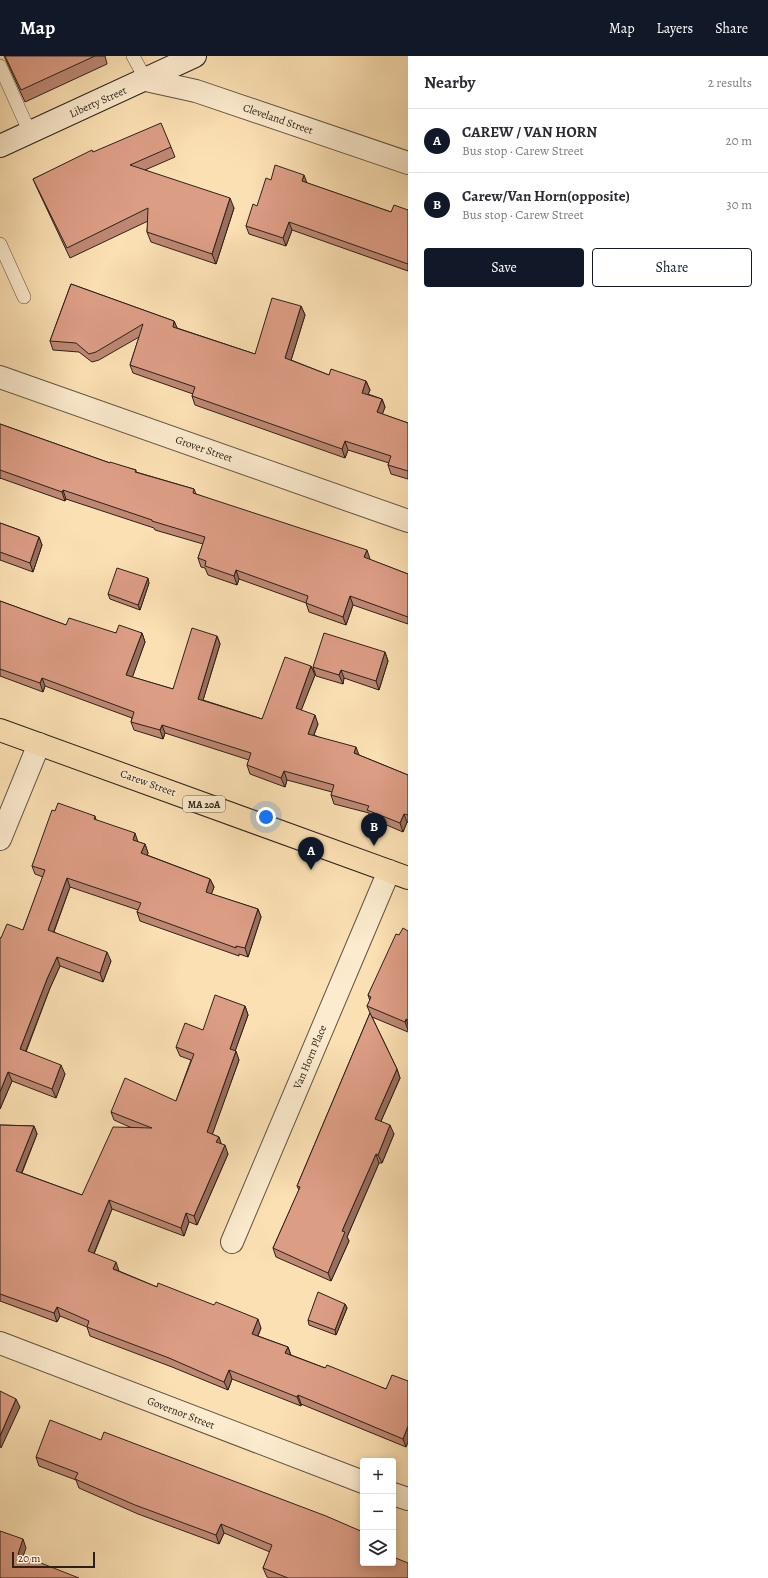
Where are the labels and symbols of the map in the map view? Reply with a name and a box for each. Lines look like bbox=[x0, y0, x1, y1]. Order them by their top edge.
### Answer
street label: Liberty Street bbox=[67, 83, 129, 121]
street label: Cleveland Street bbox=[241, 100, 315, 138]
street label: Grover Street bbox=[173, 432, 235, 466]
street label: Carew Street bbox=[118, 766, 178, 800]
road number: MA 20A bbox=[183, 796, 225, 812]
your location bbox=[256, 807, 276, 827]
pin: B bbox=[361, 813, 387, 846]
pin: A bbox=[298, 837, 324, 870]
street label: Van Horn Place bbox=[289, 1023, 330, 1092]
street label: Governor Street bbox=[145, 1393, 217, 1433]
scale bar bbox=[12, 1550, 95, 1569]

